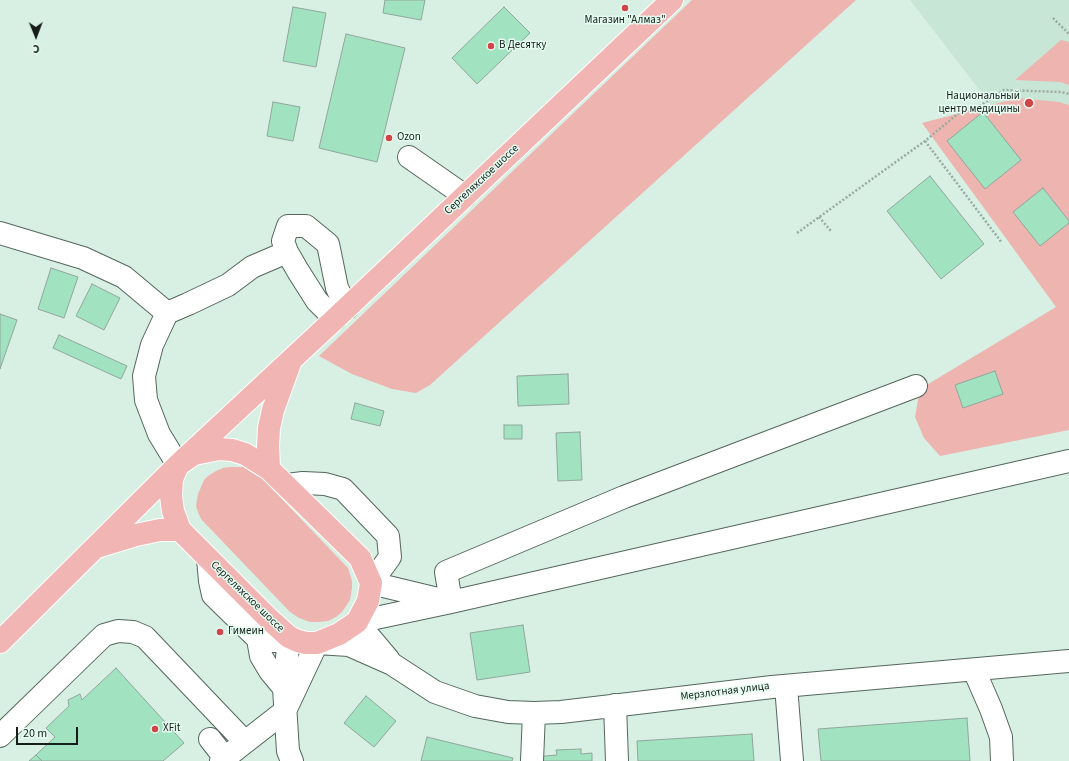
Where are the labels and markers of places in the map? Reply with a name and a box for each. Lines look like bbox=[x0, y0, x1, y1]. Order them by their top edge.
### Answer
marker: Магазин "Алмаз" bbox=[620, 3, 630, 13]
place label: Магазин "Алмаз" bbox=[584, 14, 666, 28]
place label: В Десятку bbox=[499, 39, 546, 53]
marker: В Десятку bbox=[486, 41, 496, 51]
place label: Национальный центр медицины bbox=[938, 90, 1020, 116]
marker: Национальный центр медицины bbox=[1023, 97, 1035, 109]
place label: Ozon bbox=[397, 131, 421, 145]
marker: Ozon bbox=[384, 133, 394, 143]
place label: Гимеин bbox=[228, 625, 264, 639]
marker: Гимеин bbox=[215, 627, 225, 637]
place label: XFit bbox=[163, 722, 181, 736]
marker: XFit bbox=[150, 724, 160, 734]

